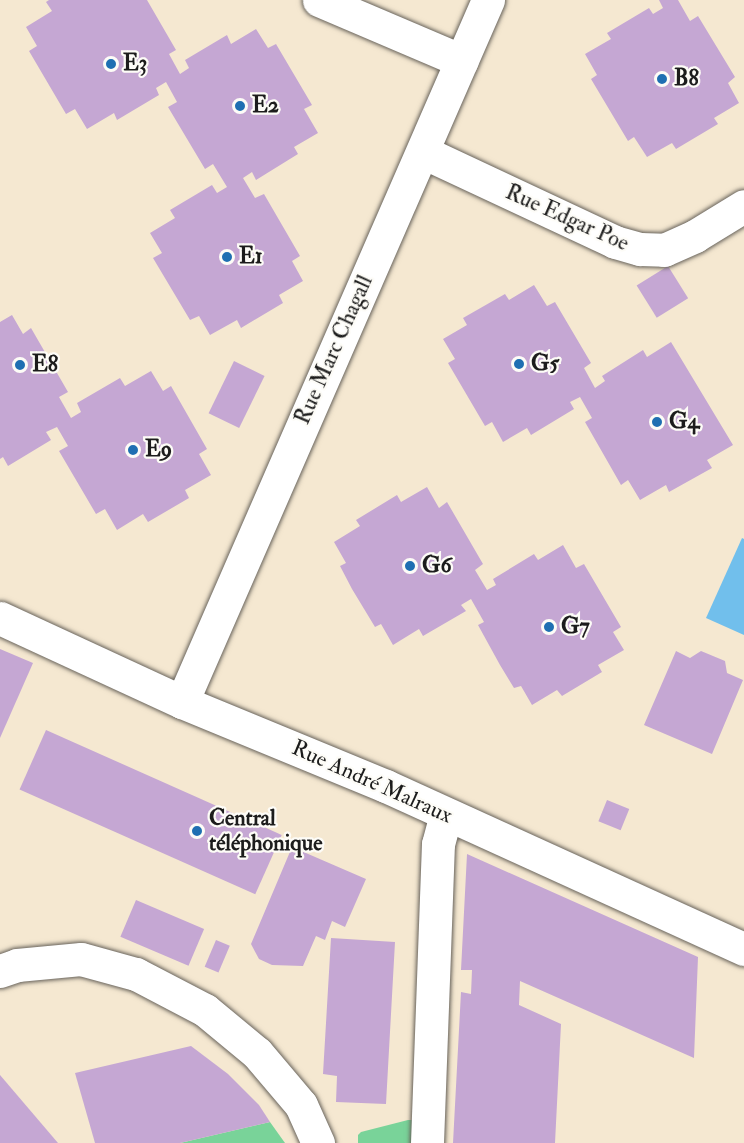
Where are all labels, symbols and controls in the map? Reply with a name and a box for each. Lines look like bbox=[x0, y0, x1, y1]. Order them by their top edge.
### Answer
place label: E3 bbox=[123, 51, 147, 77]
marker: E3 bbox=[104, 57, 118, 71]
place label: B8 bbox=[674, 66, 699, 92]
marker: B8 bbox=[655, 72, 669, 86]
place label: E2 bbox=[252, 93, 279, 119]
marker: E2 bbox=[233, 99, 247, 113]
street label: Rue Edgar Poe bbox=[501, 179, 633, 257]
place label: E1 bbox=[239, 244, 263, 270]
marker: E1 bbox=[220, 250, 234, 264]
street label: Rue Marc Chagall bbox=[289, 271, 379, 429]
place label: G5 bbox=[531, 351, 559, 377]
place label: E8 bbox=[32, 352, 58, 378]
marker: G5 bbox=[512, 357, 526, 371]
marker: E8 bbox=[13, 358, 27, 372]
place label: G4 bbox=[669, 409, 699, 435]
marker: G4 bbox=[650, 415, 664, 429]
place label: E9 bbox=[145, 437, 172, 463]
marker: E9 bbox=[126, 443, 140, 457]
place label: G6 bbox=[422, 553, 452, 579]
marker: G6 bbox=[403, 559, 417, 573]
place label: G7 bbox=[561, 614, 590, 640]
marker: G7 bbox=[542, 620, 556, 634]
street label: Rue André Malraux bbox=[288, 735, 456, 829]
place label: Central téléphonique bbox=[209, 805, 322, 856]
marker: Central téléphonique bbox=[190, 824, 204, 838]

